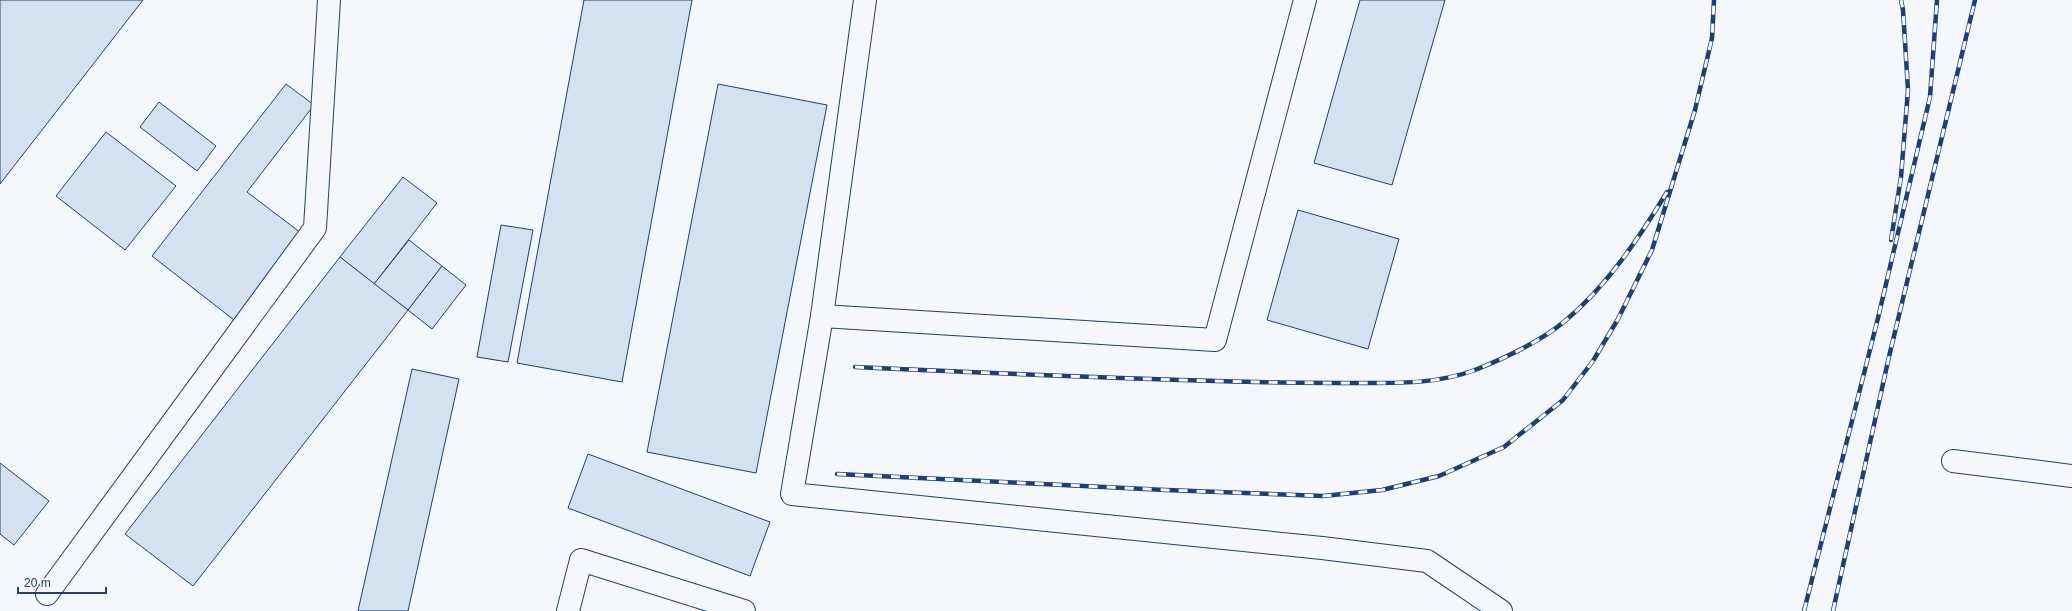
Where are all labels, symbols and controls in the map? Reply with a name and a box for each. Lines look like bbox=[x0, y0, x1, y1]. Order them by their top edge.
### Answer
scale bar bbox=[18, 569, 106, 595]
text: 20 m bbox=[24, 576, 51, 590]

